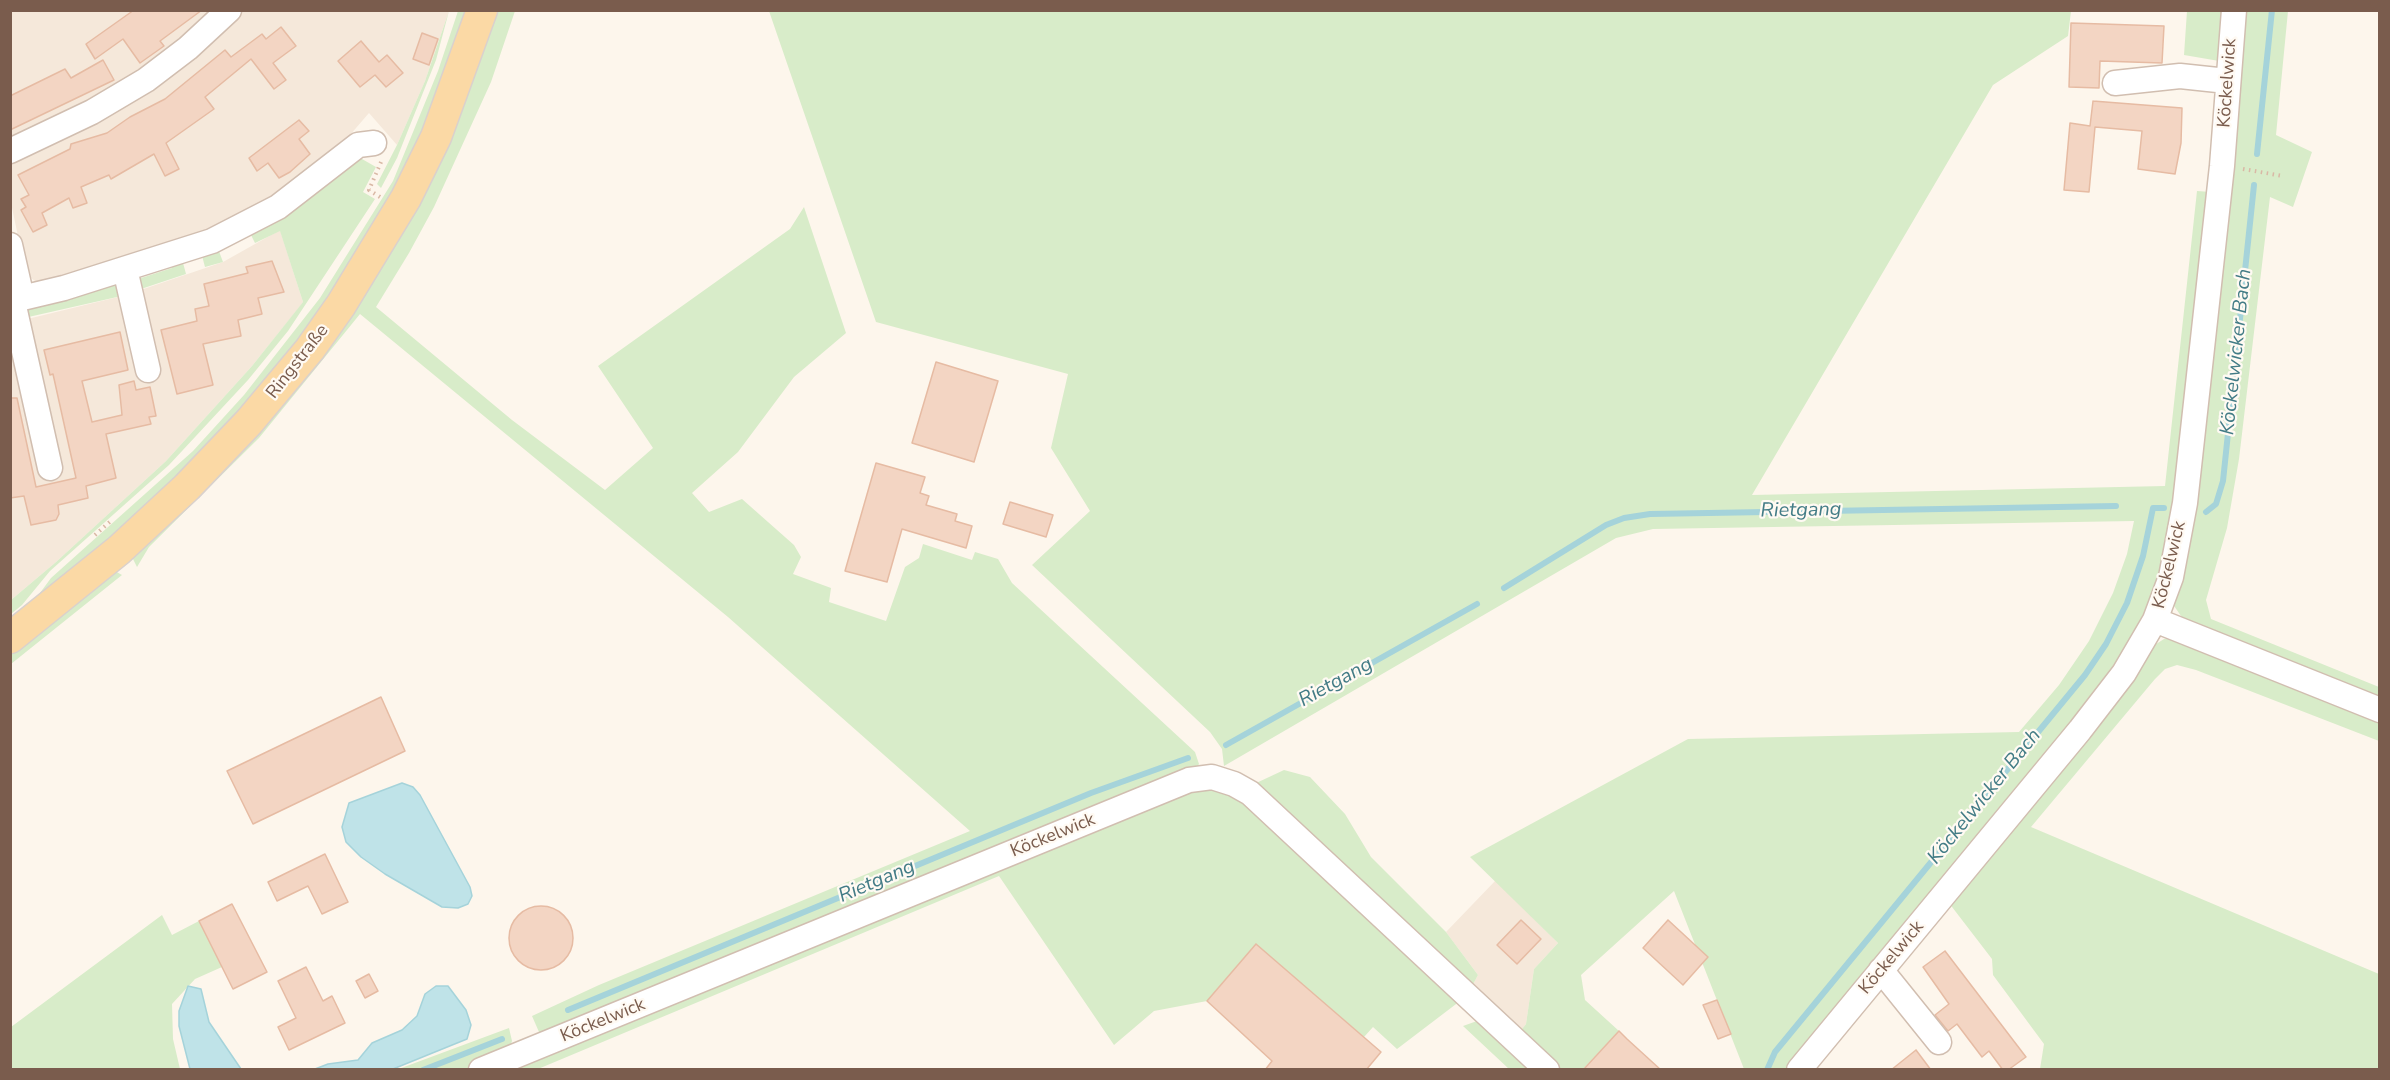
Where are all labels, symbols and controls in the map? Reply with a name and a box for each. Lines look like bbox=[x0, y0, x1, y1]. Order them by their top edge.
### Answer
street label: Köckelwick bbox=[2214, 38, 2242, 128]
water label: Köckelwicker Bach bbox=[2216, 268, 2258, 436]
street label: Ringstraße bbox=[262, 321, 334, 403]
water label: Rietgang bbox=[1760, 498, 1842, 524]
street label: Köckelwick bbox=[2149, 519, 2191, 611]
water label: Rietgang bbox=[1295, 653, 1377, 713]
water label: Köckelwicker Bach bbox=[1923, 725, 2047, 869]
street label: Köckelwick bbox=[1007, 809, 1099, 863]
water label: Rietgang bbox=[835, 855, 919, 909]
street label: Köckelwick bbox=[1855, 917, 1929, 999]
street label: Köckelwick bbox=[557, 994, 649, 1048]

